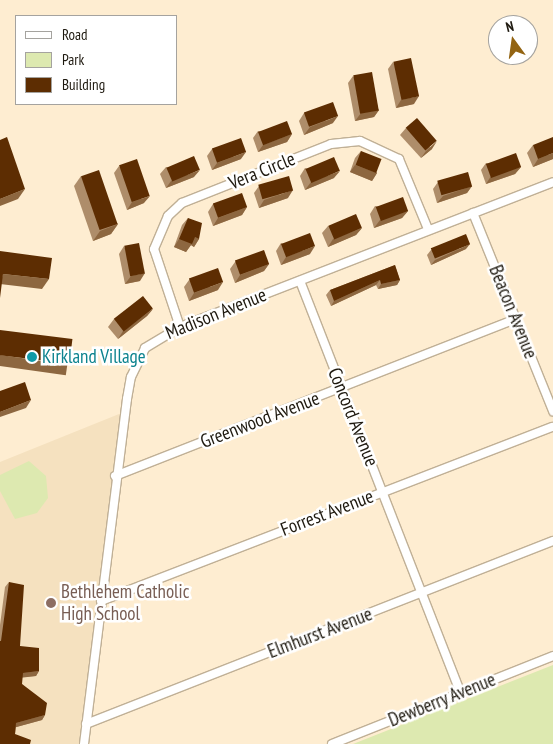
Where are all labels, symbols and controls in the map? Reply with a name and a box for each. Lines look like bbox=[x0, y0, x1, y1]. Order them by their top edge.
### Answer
legend bbox=[15, 15, 178, 105]
north arrow bbox=[488, 15, 538, 65]
text: N bbox=[504, 17, 515, 36]
text: Road bbox=[62, 25, 88, 44]
text: Park bbox=[62, 50, 84, 69]
text: Building bbox=[62, 75, 105, 94]
street label: Vera Circle bbox=[225, 147, 299, 195]
street label: Beacon Avenue bbox=[484, 262, 542, 362]
street label: Madison Avenue bbox=[162, 283, 270, 345]
place label: Kirkland Village bbox=[42, 346, 146, 368]
marker: Kirkland Village bbox=[26, 351, 38, 363]
street label: Concord Avenue bbox=[323, 364, 383, 470]
street label: Greenwood Avenue bbox=[197, 387, 323, 453]
street label: Forrest Avenue bbox=[277, 485, 377, 541]
place label: Bethlehem Catholic High School bbox=[61, 581, 189, 625]
marker: Bethlehem Catholic High School bbox=[45, 597, 57, 609]
street label: Elmhurst Avenue bbox=[264, 603, 376, 663]
street label: Dewberry Avenue bbox=[385, 668, 499, 732]

